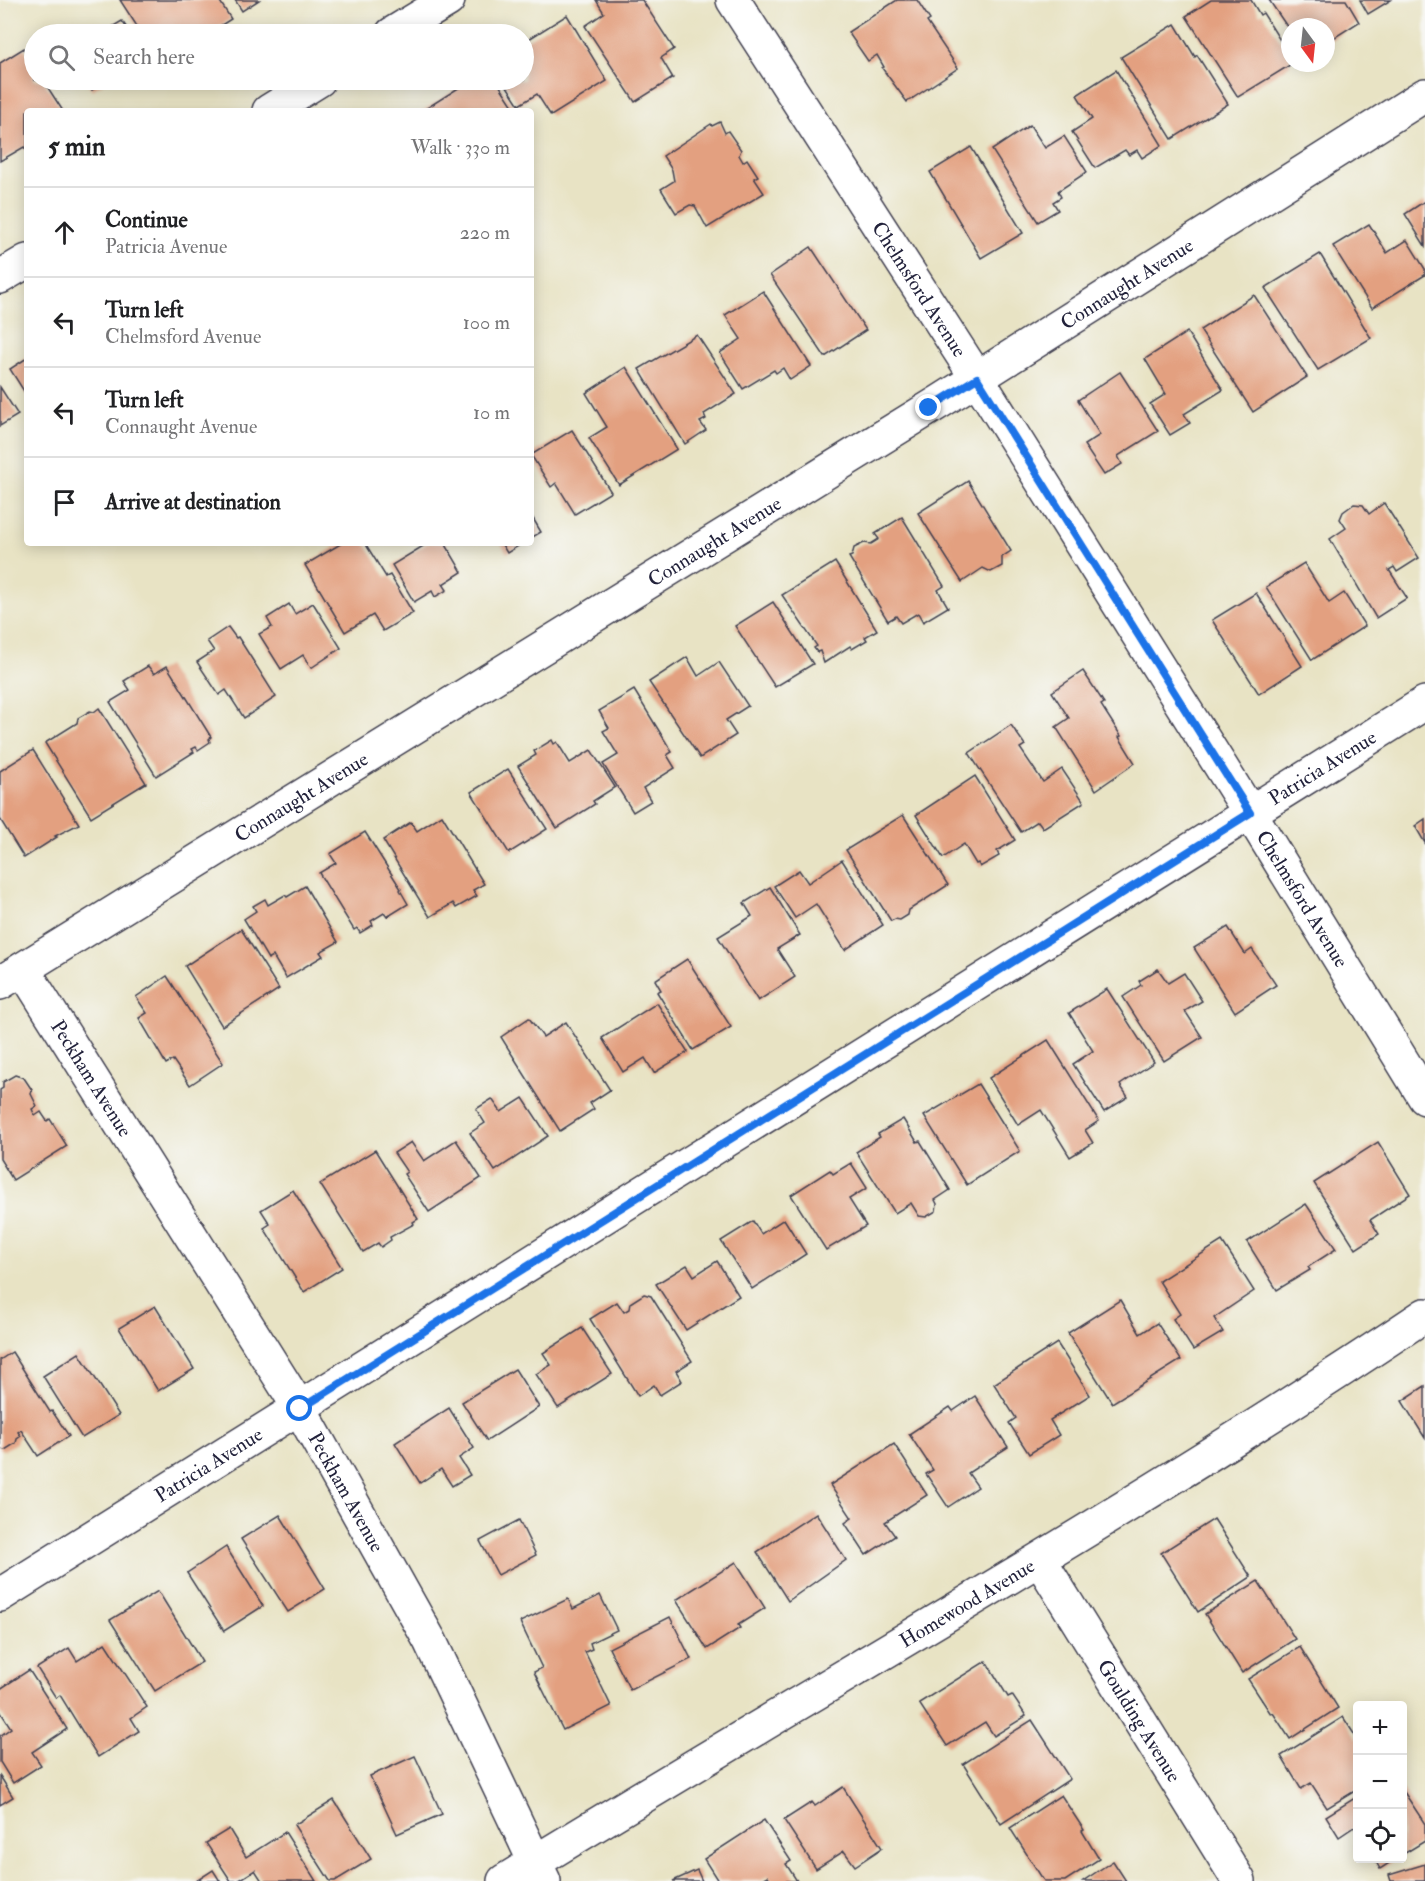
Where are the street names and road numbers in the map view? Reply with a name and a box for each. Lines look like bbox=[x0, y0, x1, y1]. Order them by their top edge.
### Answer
street label: Chelmsford Avenue bbox=[867, 217, 972, 361]
street label: Connaught Avenue bbox=[1055, 232, 1198, 335]
street label: Connaught Avenue bbox=[643, 490, 786, 592]
street label: Patricia Avenue bbox=[1264, 724, 1381, 810]
street label: Connaught Avenue bbox=[230, 746, 372, 848]
street label: Chelmsford Avenue bbox=[1251, 825, 1354, 972]
street label: Peckham Avenue bbox=[46, 1015, 138, 1141]
street label: Patricia Avenue bbox=[150, 1421, 267, 1508]
street label: Peckham Avenue bbox=[303, 1428, 390, 1556]
street label: Homewood Avenue bbox=[895, 1553, 1039, 1653]
street label: Goulding Avenue bbox=[1092, 1655, 1187, 1786]

